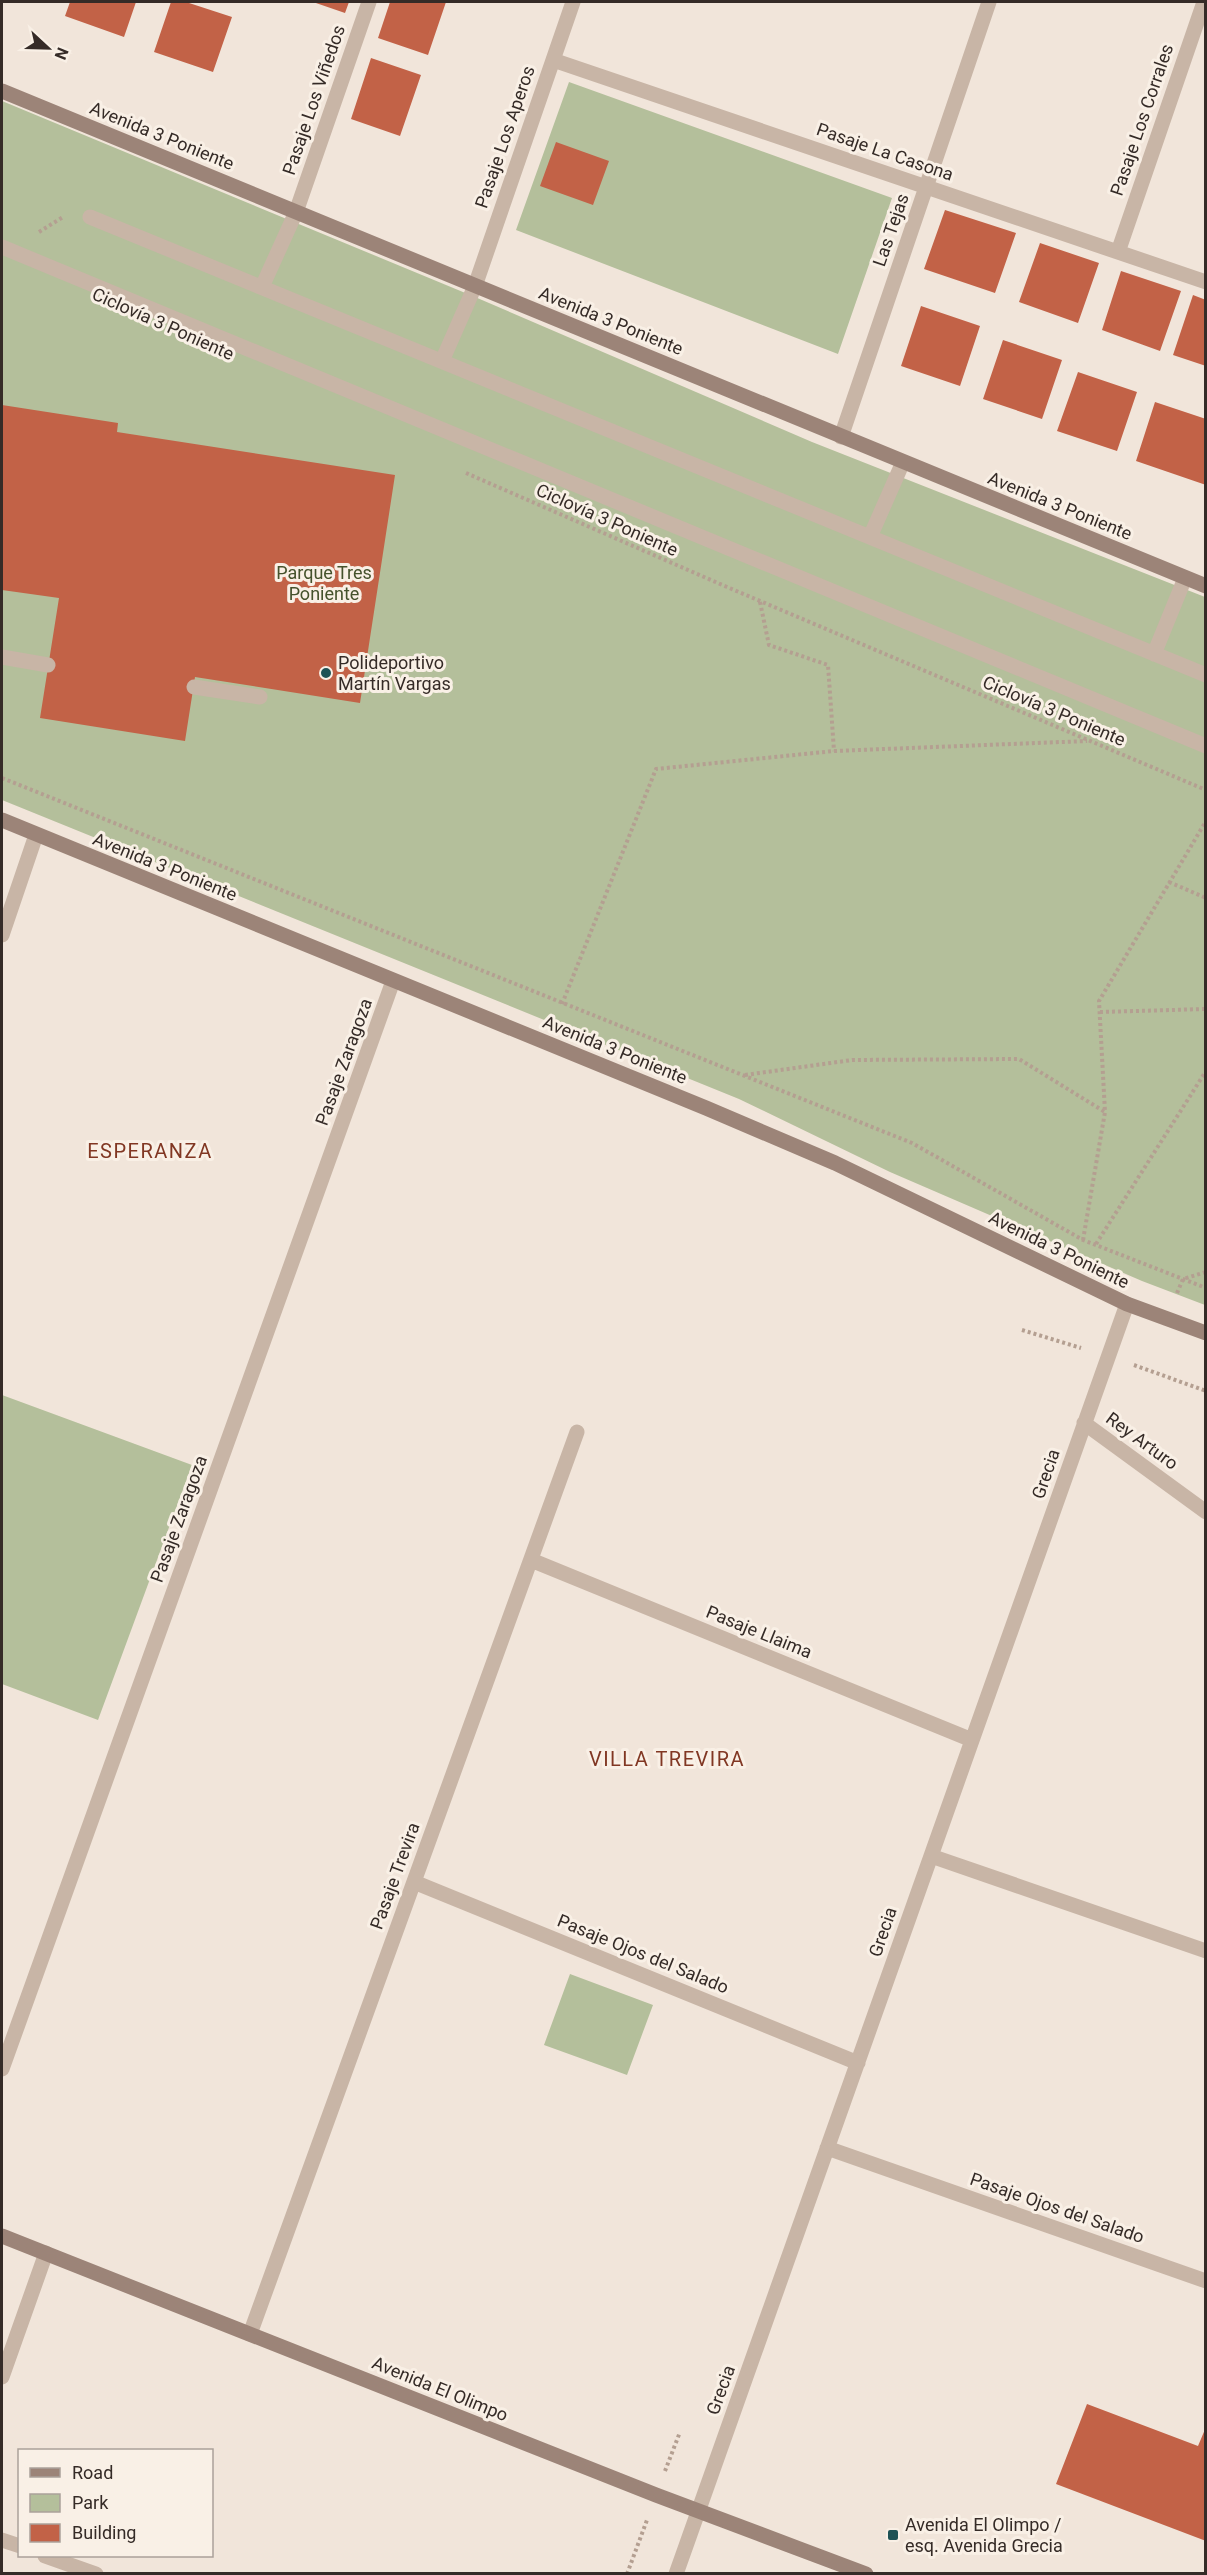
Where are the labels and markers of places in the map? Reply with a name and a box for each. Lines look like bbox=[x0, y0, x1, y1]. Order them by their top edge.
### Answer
place label: Polideportivo Martín Vargas bbox=[338, 652, 451, 694]
marker: Polideportivo Martín Vargas bbox=[319, 666, 333, 680]
place label: Avenida El Olimpo / esq. Avenida Grecia bbox=[905, 2514, 1063, 2556]
marker: Avenida El Olimpo / esq. Avenida Grecia bbox=[886, 2528, 900, 2542]

